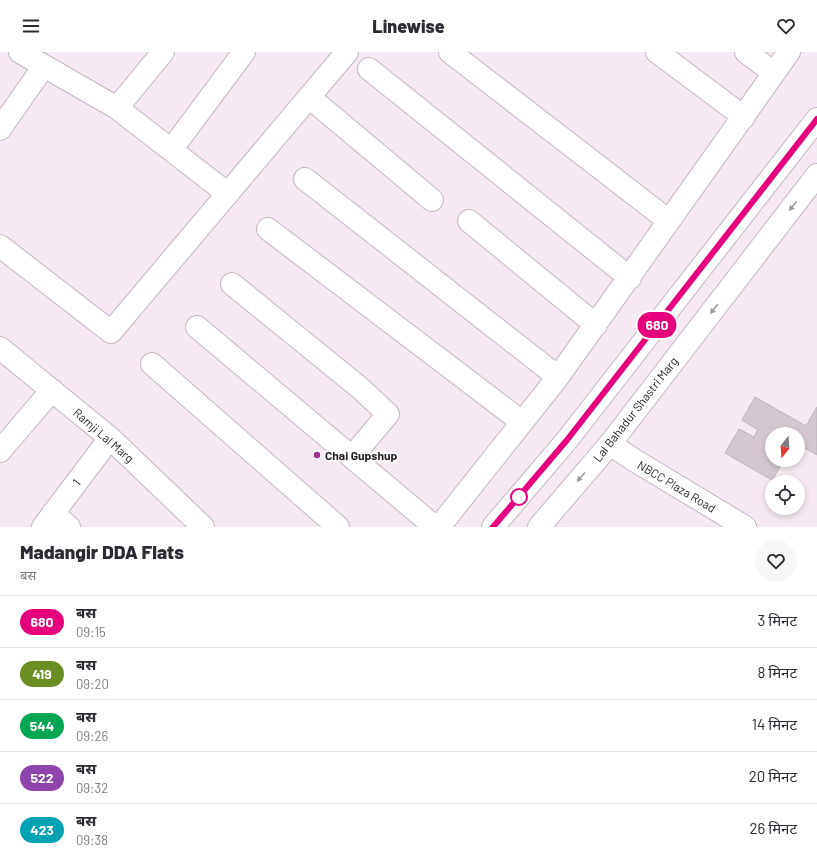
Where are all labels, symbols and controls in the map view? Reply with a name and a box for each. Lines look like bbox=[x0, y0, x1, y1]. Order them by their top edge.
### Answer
icon: menu bbox=[20, 15, 42, 37]
text: Linewise bbox=[372, 15, 445, 37]
icon: heart bbox=[775, 15, 797, 37]
one-way arrow bbox=[789, 200, 797, 211]
one-way arrow bbox=[710, 303, 718, 314]
line badge: 680 bbox=[634, 312, 680, 338]
text: 680 bbox=[645, 316, 669, 333]
street label: Lal Bahadur Shastri Marg bbox=[590, 354, 680, 464]
street label: Ramji Lal Marg bbox=[71, 405, 137, 465]
north arrow bbox=[765, 427, 805, 467]
map controls bbox=[765, 427, 805, 515]
place label: Chai Gupshup bbox=[325, 448, 397, 462]
marker: Chai Gupshup bbox=[312, 450, 322, 460]
street label: NBCC Plaza Road bbox=[635, 457, 719, 515]
one-way arrow bbox=[577, 472, 586, 482]
button: locate bbox=[765, 475, 805, 515]
street label: 1 bbox=[69, 476, 83, 488]
unlabelled marker bbox=[510, 488, 528, 506]
text: Madangir DDA Flats bbox=[20, 540, 184, 563]
button: heart bbox=[755, 540, 797, 582]
text: बस bbox=[20, 567, 36, 583]
text: बस bbox=[76, 603, 96, 621]
text: 3 मिनट bbox=[758, 611, 797, 629]
text: 680 bbox=[30, 613, 54, 630]
text: 09:15 bbox=[76, 624, 106, 640]
text: बस bbox=[76, 655, 96, 673]
text: 8 मिनट bbox=[757, 663, 797, 681]
text: 419 bbox=[32, 665, 52, 682]
text: 09:20 bbox=[76, 676, 109, 692]
text: बस bbox=[76, 707, 96, 725]
text: 14 मिनट bbox=[752, 715, 797, 733]
text: 544 bbox=[30, 717, 54, 734]
text: 09:26 bbox=[76, 728, 108, 744]
text: बस bbox=[76, 759, 96, 777]
text: 20 मिनट bbox=[749, 767, 797, 785]
text: 522 bbox=[30, 769, 54, 786]
text: 09:32 bbox=[76, 780, 108, 796]
text: बस bbox=[76, 811, 96, 829]
text: 26 मिनट bbox=[749, 819, 797, 837]
text: 423 bbox=[30, 821, 54, 838]
text: 09:38 bbox=[76, 832, 108, 848]

